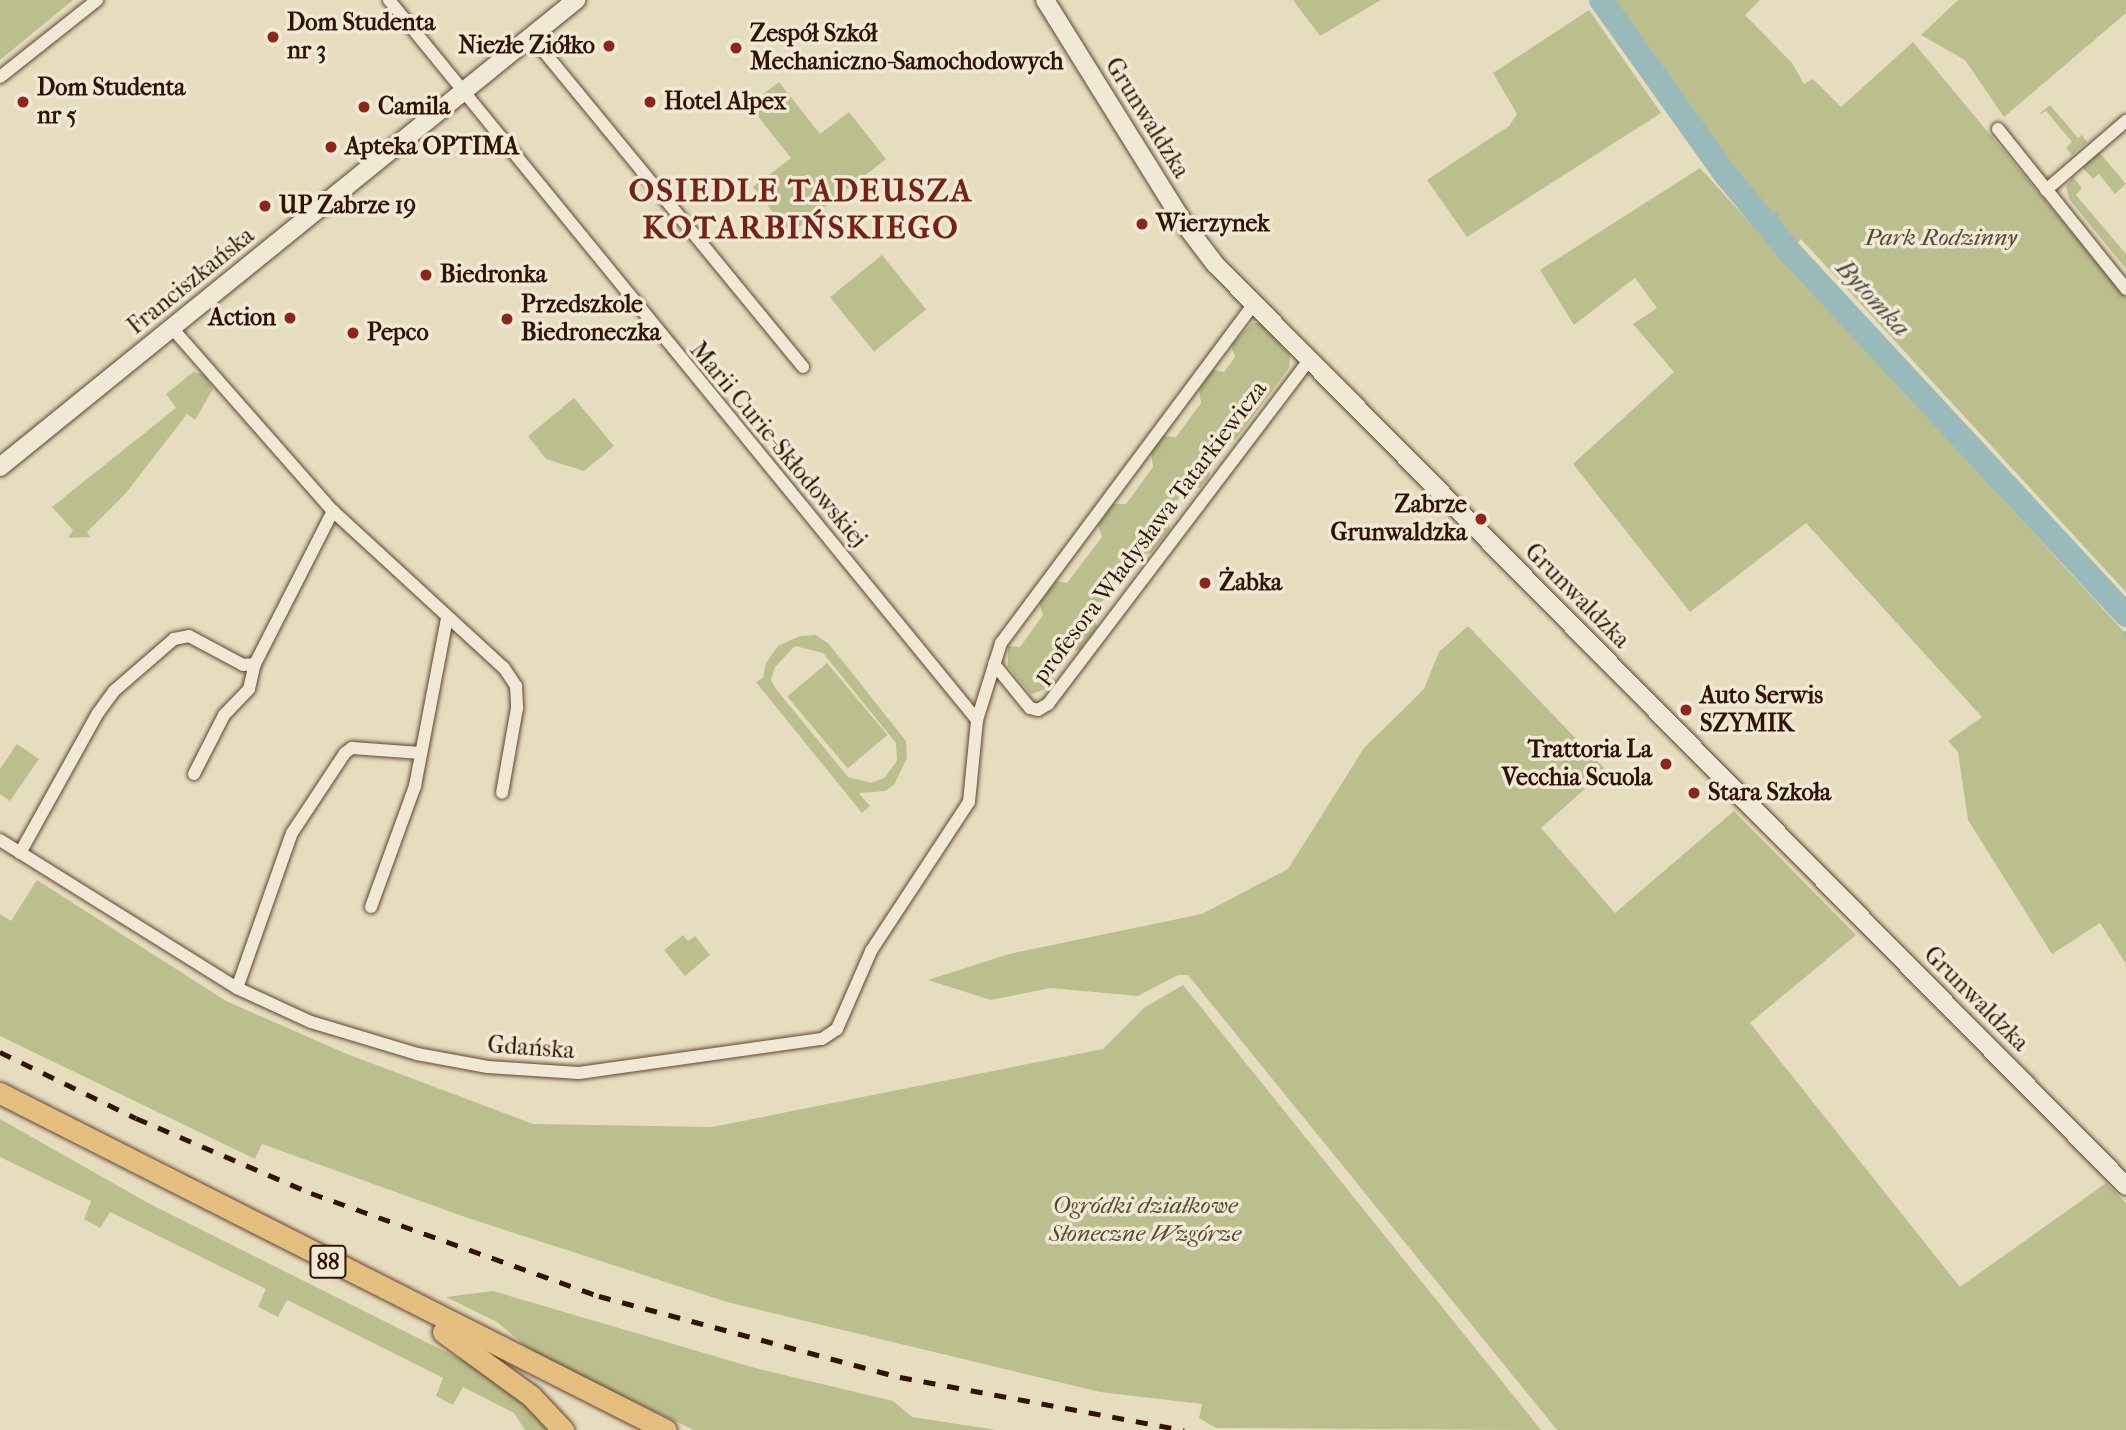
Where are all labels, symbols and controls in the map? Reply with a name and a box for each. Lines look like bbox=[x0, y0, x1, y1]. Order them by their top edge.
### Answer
place label: Dom Studenta nr 3 bbox=[287, 9, 435, 65]
place label: Zespół Szkół Mechaniczno-Samochodowych bbox=[750, 20, 1063, 76]
marker: Dom Studenta nr 3 bbox=[265, 29, 281, 45]
place label: Niezłe Ziółko bbox=[458, 32, 595, 60]
marker: Niezłe Ziółko bbox=[601, 38, 617, 54]
marker: Zespół Szkół Mechaniczno-Samochodowych bbox=[728, 40, 744, 56]
street label: Grunwaldzka bbox=[1099, 52, 1195, 184]
place label: Dom Studenta nr 5 bbox=[37, 74, 185, 130]
place label: Hotel Alpex bbox=[664, 88, 786, 116]
place label: Camila bbox=[378, 93, 450, 121]
marker: Dom Studenta nr 5 bbox=[15, 94, 31, 110]
marker: Hotel Alpex bbox=[642, 94, 658, 110]
marker: Camila bbox=[356, 99, 372, 115]
place label: Apteka OPTIMA bbox=[345, 133, 519, 161]
marker: Apteka OPTIMA bbox=[323, 139, 339, 155]
district label: OSIEDLE TADEUSZA KOTARBIŃSKIEGO bbox=[631, 173, 971, 248]
place label: UP Zabrze 19 bbox=[279, 192, 416, 220]
marker: UP Zabrze 19 bbox=[257, 198, 273, 214]
place label: Wierzynek bbox=[1156, 210, 1270, 238]
marker: Wierzynek bbox=[1134, 216, 1150, 232]
street label: Franciszkańska bbox=[122, 221, 260, 341]
park label: Park Rodzinny bbox=[1865, 224, 2017, 252]
water label: Bytomka bbox=[1829, 253, 1917, 343]
place label: Biedronka bbox=[440, 261, 547, 289]
marker: Biedronka bbox=[418, 267, 434, 283]
place label: Przedszkole Biedroneczka bbox=[521, 291, 661, 347]
place label: Action bbox=[208, 304, 276, 332]
marker: Action bbox=[282, 310, 298, 326]
marker: Przedszkole Biedroneczka bbox=[499, 311, 515, 327]
place label: Pepco bbox=[367, 319, 429, 347]
marker: Pepco bbox=[345, 325, 361, 341]
street label: Marii Curie-Skłodowskiej bbox=[683, 336, 873, 554]
street label: profesora Władysława Tatarkiewicza bbox=[1027, 375, 1273, 689]
place label: Zabrze Grunwaldzka bbox=[1330, 491, 1467, 547]
marker: Zabrze Grunwaldzka bbox=[1473, 511, 1489, 527]
street label: Grunwaldzka bbox=[1519, 538, 1635, 654]
place label: Żabka bbox=[1219, 569, 1282, 597]
marker: Żabka bbox=[1197, 575, 1213, 591]
place label: Auto Serwis SZYMIK bbox=[1700, 682, 1823, 738]
marker: Auto Serwis SZYMIK bbox=[1678, 702, 1694, 718]
place label: Trattoria La Vecchia Scuola bbox=[1502, 736, 1652, 792]
marker: Trattoria La Vecchia Scuola bbox=[1658, 756, 1674, 772]
place label: Stara Szkoła bbox=[1708, 779, 1831, 807]
marker: Stara Szkoła bbox=[1686, 785, 1702, 801]
street label: Grunwaldzka bbox=[1918, 941, 2034, 1057]
street label: Gdańska bbox=[486, 1031, 576, 1065]
park label: Ogródki działkowe Słoneczne Wzgórze bbox=[1049, 1192, 1241, 1248]
road number: 88 bbox=[309, 1242, 347, 1282]

